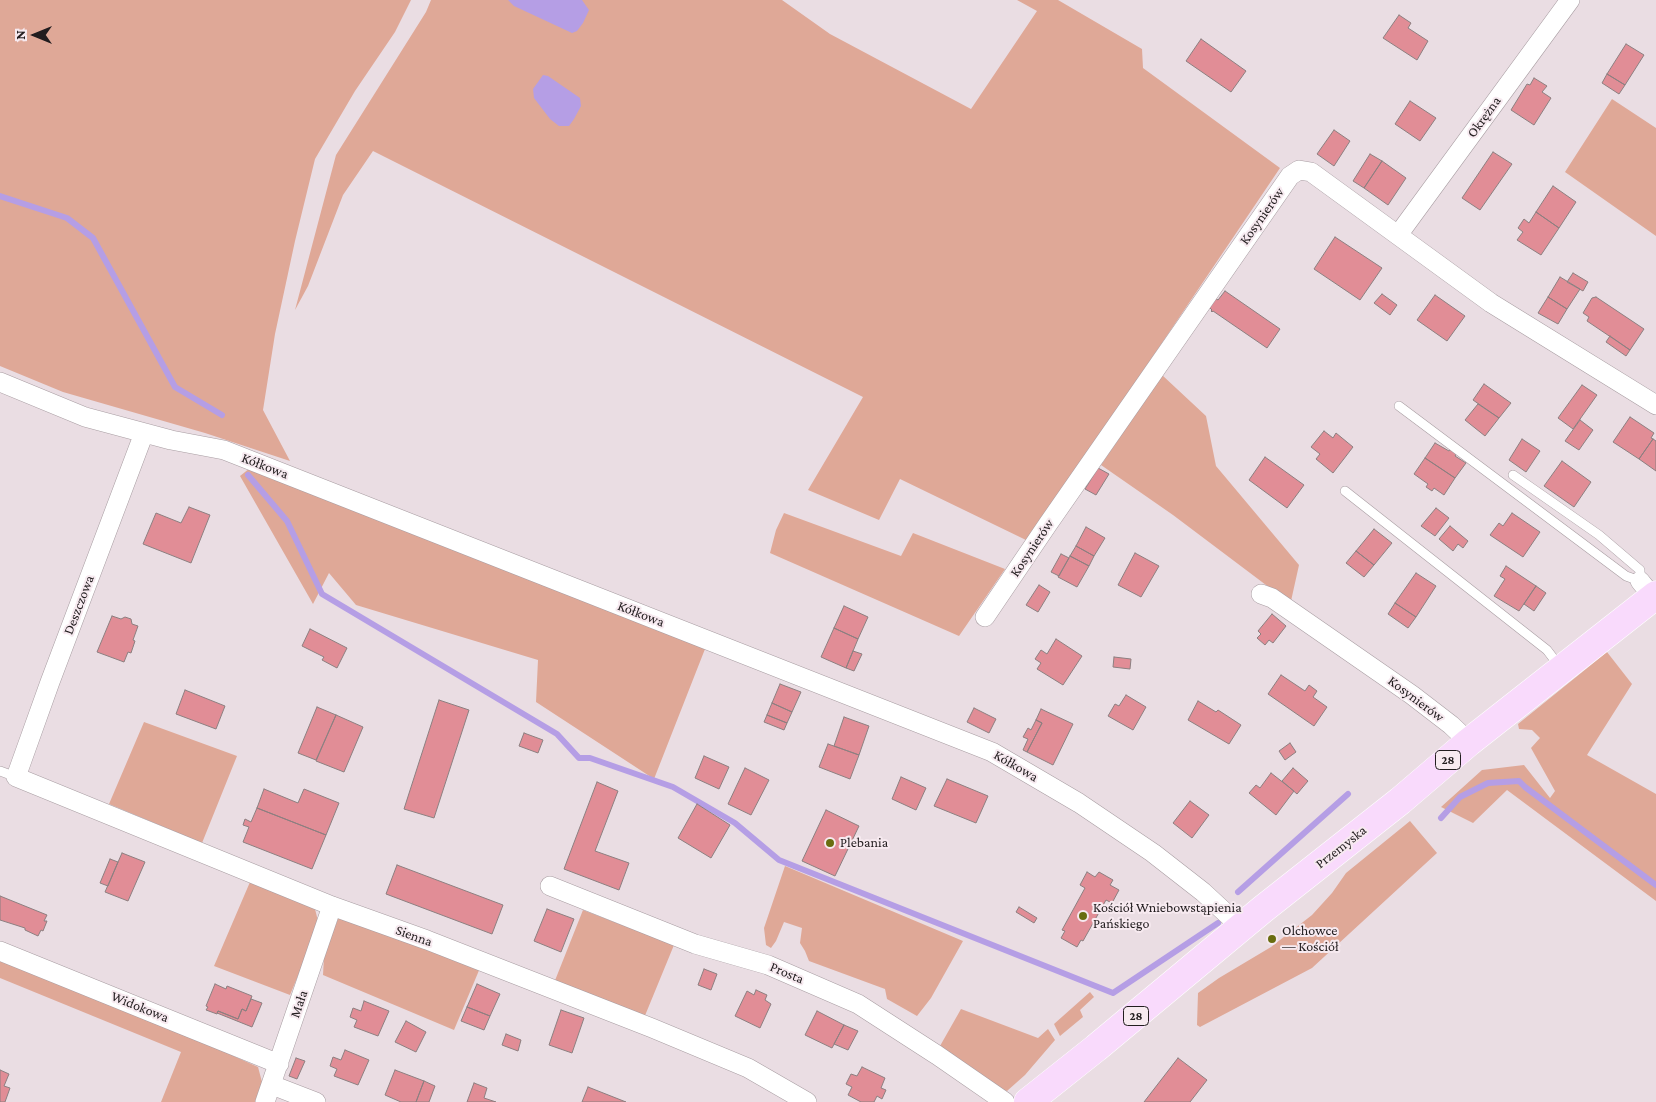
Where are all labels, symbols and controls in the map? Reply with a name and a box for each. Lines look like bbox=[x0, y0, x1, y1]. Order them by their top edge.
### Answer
north arrow bbox=[10, 10, 60, 60]
text: N bbox=[12, 30, 28, 40]
street label: Okrężna bbox=[1463, 93, 1505, 141]
street label: Kosynierów bbox=[1236, 184, 1288, 248]
street label: Kółkowa bbox=[239, 449, 291, 483]
street label: Kosynierów bbox=[1007, 516, 1057, 580]
street label: Deszczowa bbox=[60, 573, 98, 637]
street label: Kółkowa bbox=[615, 597, 667, 631]
street label: Kosynierów bbox=[1385, 672, 1447, 726]
street label: Kółkowa bbox=[991, 747, 1041, 785]
road number: 28 bbox=[1436, 750, 1460, 770]
street label: Przemyska bbox=[1312, 822, 1370, 872]
place label: Plebania bbox=[840, 835, 888, 851]
marker: Plebania bbox=[824, 837, 836, 849]
place label: Kościół Wniebowstąpienia Pańskiego bbox=[1093, 900, 1242, 932]
marker: Kościół Wniebowstąpienia Pańskiego bbox=[1077, 910, 1089, 922]
street label: Sienna bbox=[393, 922, 435, 950]
place label: Olchowce — Kościół bbox=[1282, 923, 1339, 956]
marker: Olchowce — Kościół bbox=[1266, 933, 1278, 945]
street label: Prosta bbox=[768, 958, 806, 988]
street label: Widokowa bbox=[109, 988, 171, 1026]
street label: Mała bbox=[286, 988, 312, 1020]
road number: 28 bbox=[1124, 1006, 1148, 1026]

